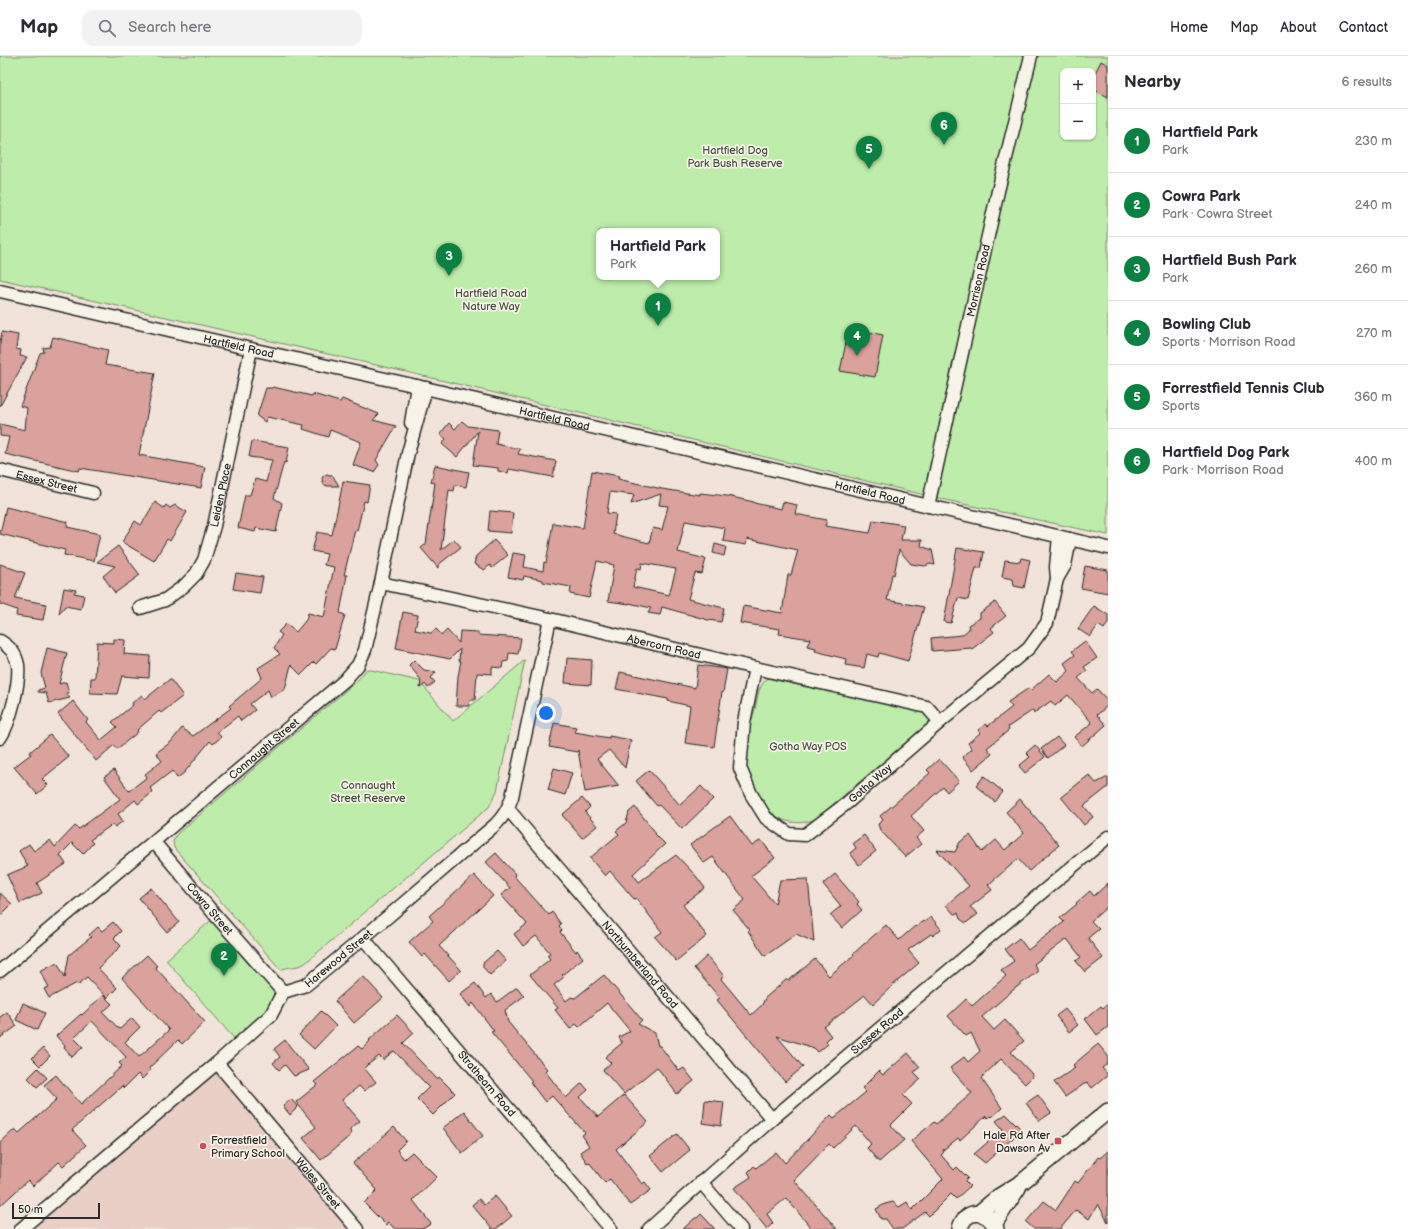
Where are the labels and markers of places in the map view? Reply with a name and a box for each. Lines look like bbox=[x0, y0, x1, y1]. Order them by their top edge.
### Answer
pin: 6 bbox=[931, 112, 957, 145]
pin: 5 bbox=[856, 136, 882, 169]
pin: 3 bbox=[436, 243, 462, 276]
pin: 1 bbox=[645, 293, 671, 326]
pin: 4 bbox=[844, 323, 870, 356]
pin: 2 bbox=[211, 943, 237, 976]
place label: Hale Rd After Dawson Av bbox=[983, 1129, 1051, 1155]
place label: Forrestfield Primary School bbox=[211, 1134, 285, 1160]
marker: Hale Rd After Dawson Av bbox=[1053, 1136, 1063, 1146]
marker: Forrestfield Primary School bbox=[198, 1141, 208, 1151]

